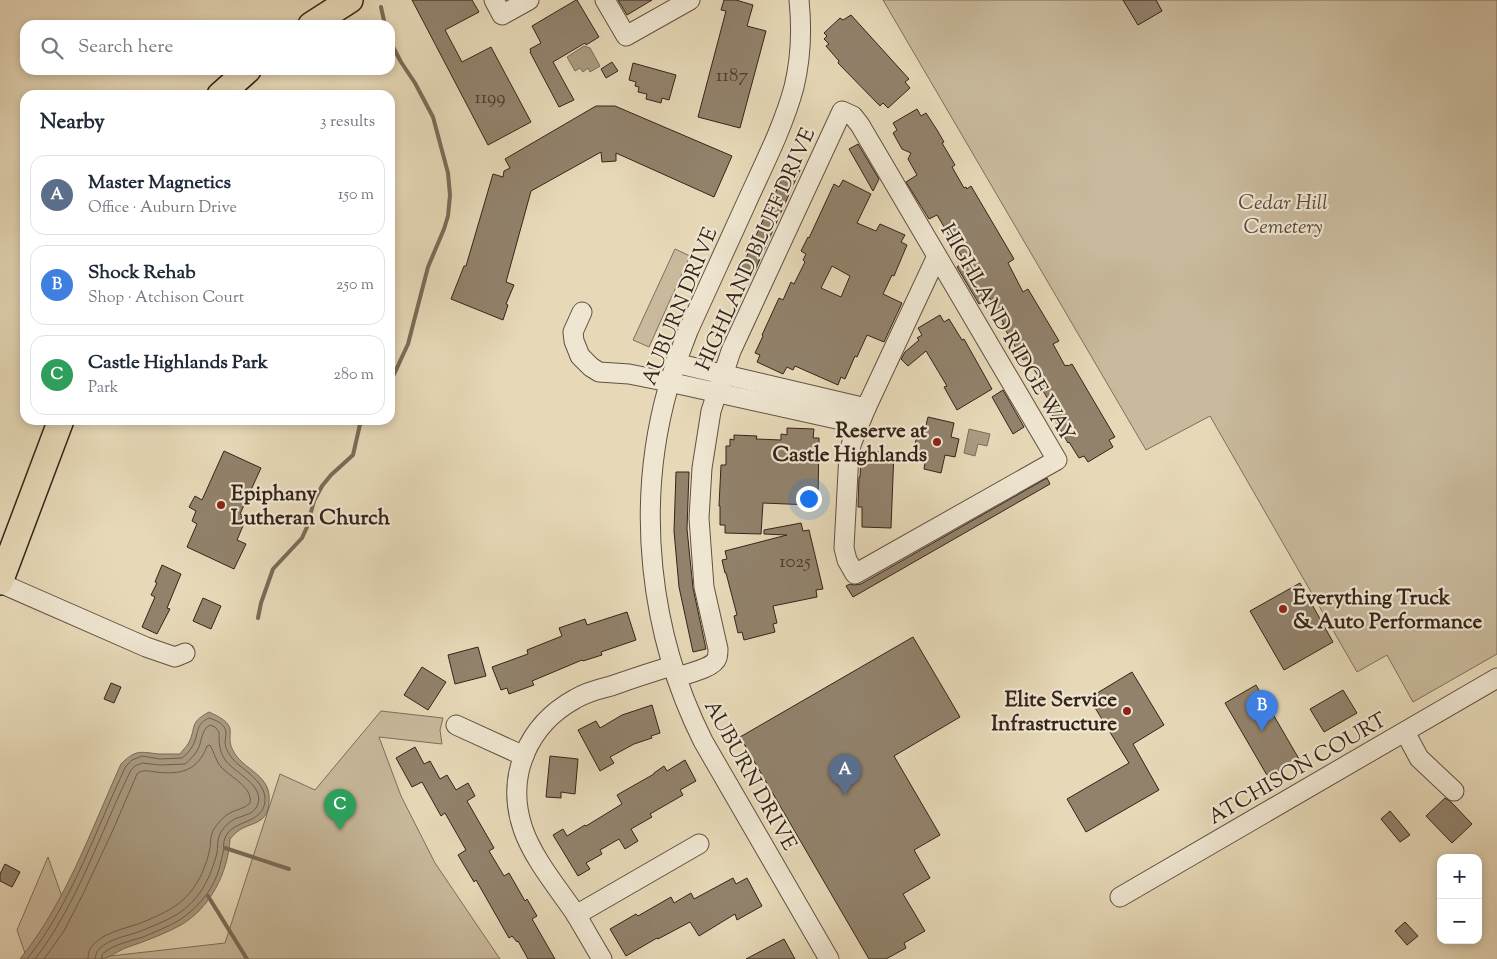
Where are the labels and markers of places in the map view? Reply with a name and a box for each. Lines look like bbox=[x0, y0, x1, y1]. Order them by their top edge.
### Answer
place label: Reserve at Castle Highlands bbox=[772, 417, 928, 471]
marker: Reserve at Castle Highlands bbox=[931, 436, 943, 448]
place label: Epiphany Lutheran Church bbox=[231, 480, 391, 534]
marker: Epiphany Lutheran Church bbox=[215, 499, 227, 511]
place label: Everything Truck & Auto Performance bbox=[1293, 584, 1482, 638]
marker: Everything Truck & Auto Performance bbox=[1277, 603, 1289, 615]
place label: Elite Service Infrastructure bbox=[991, 686, 1117, 740]
pin: B bbox=[1246, 690, 1278, 731]
marker: Elite Service Infrastructure bbox=[1121, 705, 1133, 717]
pin: A bbox=[829, 754, 861, 795]
pin: C bbox=[324, 789, 356, 830]

